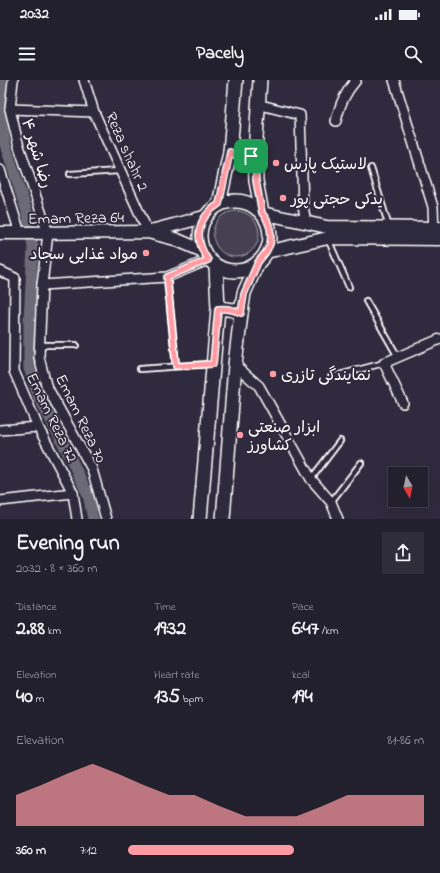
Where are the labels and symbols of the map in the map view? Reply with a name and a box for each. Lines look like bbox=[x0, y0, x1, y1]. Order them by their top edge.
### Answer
street label: Reza shahr 2 bbox=[98, 108, 154, 195]
street label: رضا شهر ۴ bbox=[14, 116, 58, 191]
pin bbox=[234, 139, 268, 173]
place label: لاستیک پارس bbox=[284, 153, 367, 177]
marker: لاستیک پارس bbox=[271, 158, 281, 168]
place label: یدکی حجتی پور bbox=[289, 188, 383, 212]
marker: یدکی حجتی پور bbox=[278, 193, 288, 203]
street label: Emam Reza 64 bbox=[28, 206, 125, 232]
place label: مواد غذایی سجاد bbox=[30, 243, 138, 267]
marker: مواد غذایی سجاد bbox=[141, 248, 151, 258]
place label: نمایندگی تازری bbox=[281, 364, 371, 388]
street label: Emam Reza 72 bbox=[19, 369, 83, 467]
marker: نمایندگی تازری bbox=[268, 369, 278, 379]
street label: Emam Reza 70 bbox=[48, 370, 112, 467]
place label: ابزار صنعتی کشاورز bbox=[246, 416, 320, 458]
marker: ابزار صنعتی کشاورز bbox=[235, 430, 245, 440]
north arrow bbox=[388, 467, 428, 507]

